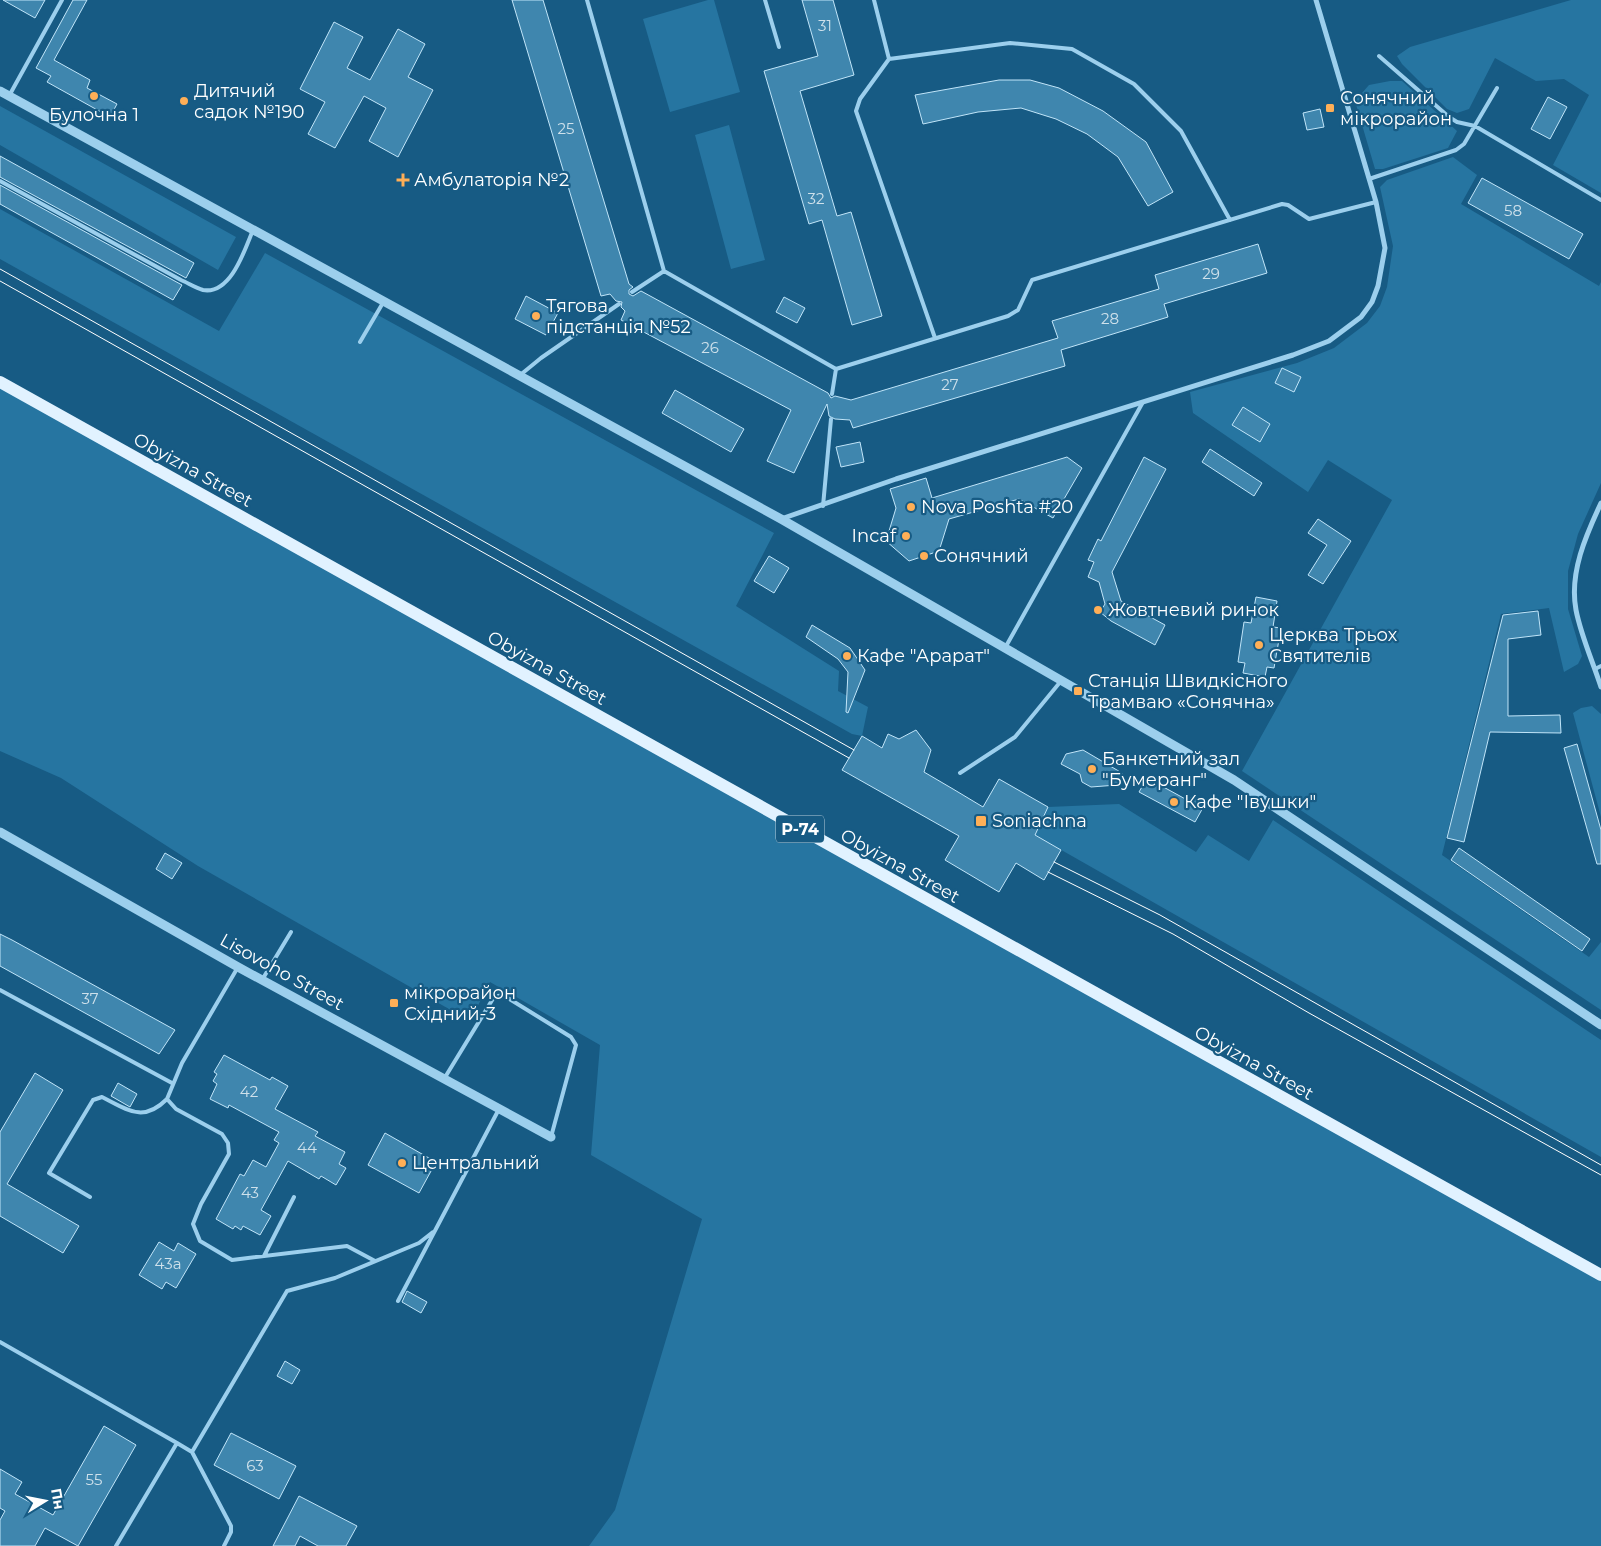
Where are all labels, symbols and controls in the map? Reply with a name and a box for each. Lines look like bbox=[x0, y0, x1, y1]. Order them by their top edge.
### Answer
house number: 31 bbox=[818, 16, 832, 35]
place label: Дитячий садок №190 bbox=[194, 80, 304, 123]
place label: Сонячний мікрорайон bbox=[1340, 87, 1452, 130]
marker: Булочна 1 bbox=[88, 90, 100, 102]
marker: Дитячий садок №190 bbox=[178, 95, 190, 107]
marker: Сонячний мікрорайон bbox=[1324, 102, 1336, 114]
place label: Булочна 1 bbox=[49, 104, 139, 126]
house number: 25 bbox=[557, 119, 575, 138]
place label: Амбулаторія №2 bbox=[414, 169, 569, 191]
marker: Амбулаторія №2 bbox=[396, 173, 410, 187]
house number: 32 bbox=[808, 189, 824, 208]
house number: 58 bbox=[1504, 201, 1522, 220]
house number: 29 bbox=[1202, 264, 1220, 283]
place label: Тягова підстанція №52 bbox=[546, 295, 691, 338]
house number: 28 bbox=[1101, 309, 1119, 328]
marker: Тягова підстанція №52 bbox=[530, 310, 542, 322]
house number: 26 bbox=[701, 338, 719, 357]
house number: 27 bbox=[941, 375, 959, 394]
street label: Obyizna Street bbox=[130, 428, 256, 512]
place label: Nova Poshta #20 bbox=[921, 496, 1073, 518]
marker: Nova Poshta #20 bbox=[905, 501, 917, 513]
place label: Incaf bbox=[852, 525, 897, 547]
marker: Incaf bbox=[900, 530, 912, 542]
place label: Сонячний bbox=[934, 545, 1029, 567]
marker: Сонячний bbox=[918, 550, 930, 562]
place label: Жовтневий ринок bbox=[1108, 599, 1280, 621]
marker: Жовтневий ринок bbox=[1092, 604, 1104, 616]
place label: Церква Трьох Святителів bbox=[1269, 624, 1398, 667]
street label: Obyizna Street bbox=[484, 626, 610, 710]
marker: Церква Трьох Святителів bbox=[1253, 639, 1265, 651]
place label: Кафе "Арарат" bbox=[857, 645, 990, 667]
marker: Кафе "Арарат" bbox=[841, 650, 853, 662]
place label: Станцiя Швидкiсного Трамваю «Сонячна» bbox=[1088, 670, 1288, 713]
marker: Станцiя Швидкiсного Трамваю «Сонячна» bbox=[1072, 685, 1084, 697]
place label: Банкетний зал "Бумеранг" bbox=[1102, 748, 1240, 791]
marker: Банкетний зал "Бумеранг" bbox=[1086, 763, 1098, 775]
place label: Кафе "Івушки" bbox=[1184, 791, 1316, 813]
marker: Кафе "Івушки" bbox=[1168, 796, 1180, 808]
place label: Soniachna bbox=[992, 810, 1087, 832]
marker: Soniachna bbox=[974, 814, 988, 828]
road number: Р-74 bbox=[776, 816, 824, 842]
street label: Obyizna Street bbox=[837, 824, 963, 908]
street label: Lisovoho Street bbox=[216, 929, 348, 1015]
place label: мікрорайон Східний-3 bbox=[404, 982, 516, 1025]
house number: 37 bbox=[81, 989, 99, 1008]
marker: мікрорайон Східний-3 bbox=[388, 997, 400, 1009]
street label: Obyizna Street bbox=[1191, 1021, 1317, 1105]
house number: 42 bbox=[240, 1082, 258, 1101]
house number: 44 bbox=[297, 1138, 317, 1157]
place label: Центральний bbox=[412, 1152, 540, 1174]
marker: Центральний bbox=[396, 1157, 408, 1169]
house number: 43 bbox=[241, 1183, 259, 1202]
house number: 43а bbox=[155, 1254, 181, 1273]
house number: 63 bbox=[246, 1456, 264, 1475]
house number: 55 bbox=[86, 1470, 102, 1489]
north arrow bbox=[20, 1476, 70, 1526]
text: Пн bbox=[47, 1487, 68, 1511]

